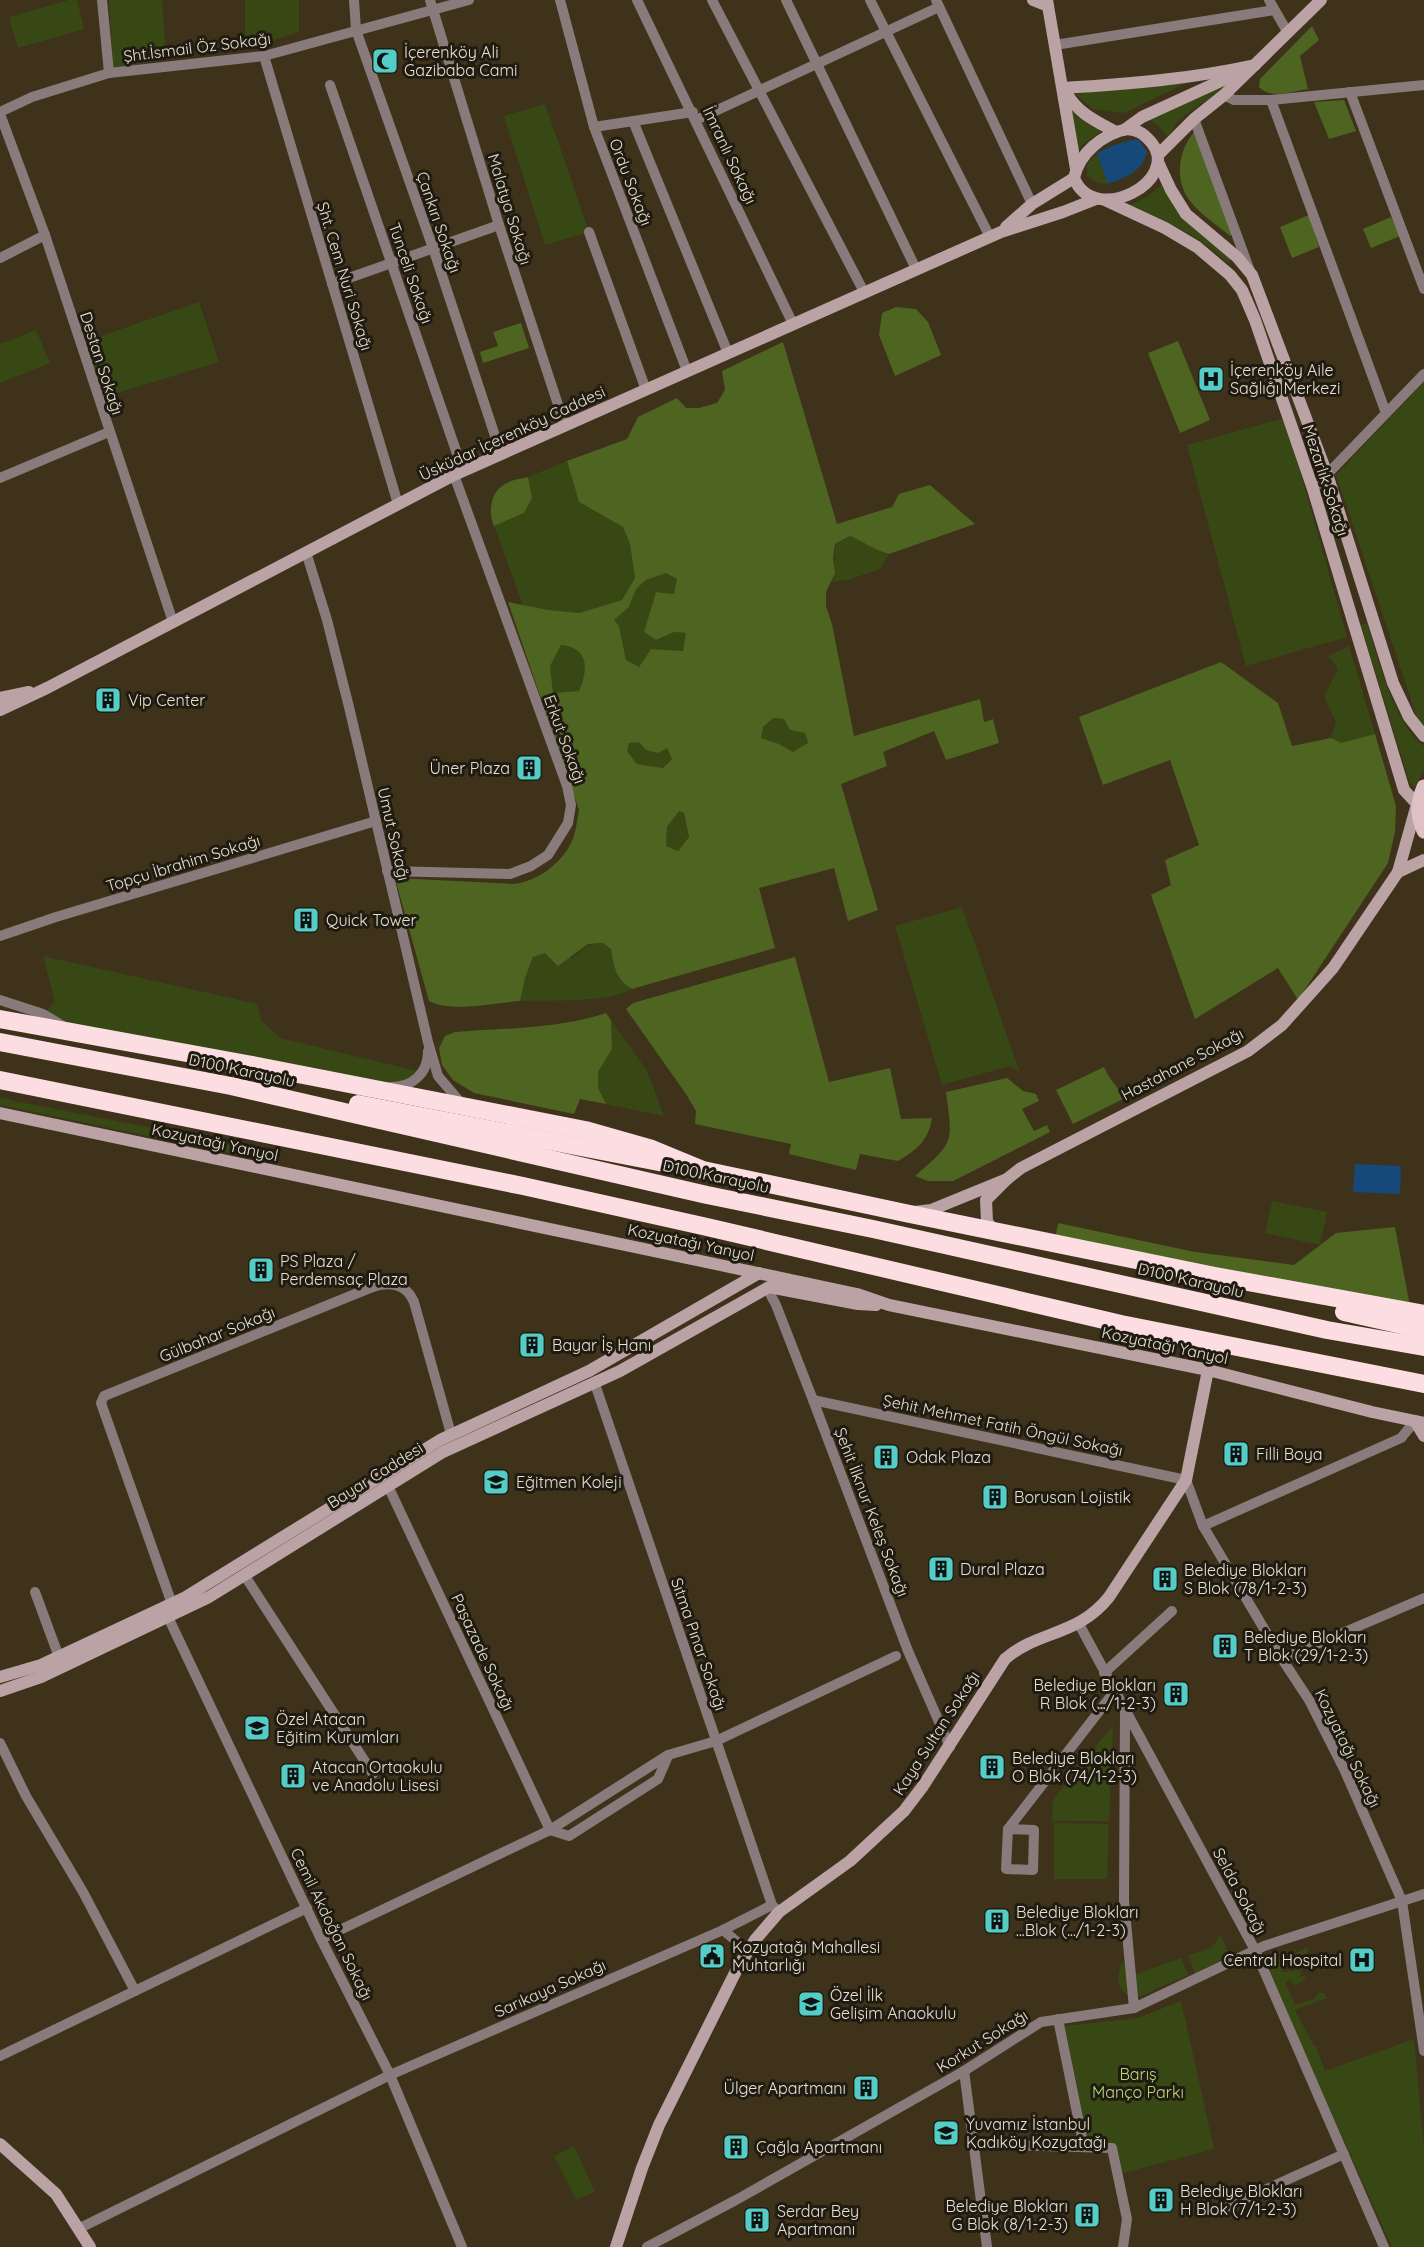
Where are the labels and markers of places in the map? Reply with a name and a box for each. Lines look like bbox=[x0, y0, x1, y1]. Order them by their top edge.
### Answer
place label: İçerenköy Ali Gazibaba Cami bbox=[404, 42, 517, 80]
mosque icon: İçerenköy Ali Gazibaba Cami bbox=[370, 46, 400, 76]
place label: İçerenköy Aile Sağlığı Merkezi bbox=[1230, 360, 1340, 398]
hospital icon: İçerenköy Aile Sağlığı Merkezi bbox=[1196, 364, 1226, 394]
building icon: Vip Center bbox=[93, 685, 123, 715]
place label: Vip Center bbox=[128, 690, 205, 710]
building icon: Üner Plaza bbox=[514, 753, 544, 783]
place label: Üner Plaza bbox=[430, 758, 510, 778]
building icon: Quick Tower bbox=[291, 905, 321, 935]
place label: Quick Tower bbox=[326, 910, 417, 930]
place label: PS Plaza / Perdemsaç Plaza bbox=[280, 1251, 408, 1289]
building icon: PS Plaza / Perdemsaç Plaza bbox=[246, 1255, 276, 1285]
building icon: Bayar İş Hanı bbox=[517, 1330, 547, 1360]
place label: Bayar İş Hanı bbox=[552, 1335, 651, 1355]
building icon: Filli Boya bbox=[1221, 1439, 1251, 1469]
building icon: Odak Plaza bbox=[871, 1442, 901, 1472]
place label: Filli Boya bbox=[1256, 1444, 1322, 1464]
place label: Odak Plaza bbox=[906, 1447, 991, 1467]
school or university icon: Eğitmen Koleji bbox=[481, 1467, 511, 1497]
place label: Eğitmen Koleji bbox=[516, 1472, 622, 1492]
building icon: Borusan Lojistik bbox=[980, 1482, 1010, 1512]
place label: Borusan Lojistik bbox=[1014, 1487, 1131, 1507]
building icon: Dural Plaza bbox=[926, 1554, 956, 1584]
place label: Dural Plaza bbox=[960, 1559, 1045, 1579]
place label: Belediye Blokları S Blok (78/1-2-3) bbox=[1184, 1560, 1307, 1598]
building icon: Belediye Blokları S Blok (78/1-2-3) bbox=[1150, 1564, 1180, 1594]
place label: Belediye Blokları T Blok (29/1-2-3) bbox=[1244, 1627, 1368, 1665]
building icon: Belediye Blokları T Blok (29/1-2-3) bbox=[1210, 1631, 1240, 1661]
place label: Belediye Blokları R Blok (.../1-2-3) bbox=[1033, 1675, 1156, 1713]
building icon: Belediye Blokları R Blok (.../1-2-3) bbox=[1161, 1679, 1191, 1709]
place label: Özel Atacan Eğitim Kurumları bbox=[276, 1709, 399, 1747]
school or university icon: Özel Atacan Eğitim Kurumları bbox=[242, 1713, 272, 1743]
place label: Belediye Blokları O Blok (74/1-2-3) bbox=[1012, 1748, 1137, 1786]
building icon: Belediye Blokları O Blok (74/1-2-3) bbox=[977, 1752, 1007, 1782]
place label: Atacan Ortaokulu ve Anadolu Lisesi bbox=[312, 1757, 442, 1795]
building icon: Atacan Ortaokulu ve Anadolu Lisesi bbox=[278, 1761, 308, 1791]
place label: Belediye Blokları ...Blok (.../1-2-3) bbox=[1016, 1902, 1139, 1940]
building icon: Belediye Blokları ...Blok (.../1-2-3) bbox=[982, 1906, 1012, 1936]
place label: Kozyatağı Mahallesi Muhtarlığı bbox=[732, 1937, 880, 1975]
public building icon: Kozyatağı Mahallesi Muhtarlığı bbox=[697, 1941, 727, 1971]
hospital icon: Central Hospital bbox=[1347, 1945, 1377, 1975]
place label: Central Hospital bbox=[1224, 1950, 1342, 1970]
place label: Özel İlk Gelişim Anaokulu bbox=[830, 1985, 956, 2023]
school or university icon: Özel İlk Gelişim Anaokulu bbox=[796, 1989, 826, 2019]
building icon: Ülger Apartmanı bbox=[851, 2073, 881, 2103]
place label: Ülger Apartmanı bbox=[724, 2078, 846, 2098]
place label: Yuvamız İstanbul Kadıköy Kozyatağı bbox=[966, 2114, 1106, 2152]
school or university icon: Yuvamız İstanbul Kadıköy Kozyatağı bbox=[931, 2118, 961, 2148]
building icon: Çağla Apartmanı bbox=[721, 2132, 751, 2162]
place label: Çağla Apartmanı bbox=[756, 2137, 882, 2157]
place label: Belediye Blokları H Blok (7/1-2-3) bbox=[1180, 2181, 1303, 2219]
building icon: Belediye Blokları H Blok (7/1-2-3) bbox=[1146, 2185, 1176, 2215]
place label: Belediye Blokları G Blok (8/1-2-3) bbox=[945, 2196, 1068, 2234]
building icon: Belediye Blokları G Blok (8/1-2-3) bbox=[1072, 2200, 1102, 2230]
place label: Serdar Bey Apartmanı bbox=[777, 2201, 859, 2239]
building icon: Serdar Bey Apartmanı bbox=[742, 2205, 772, 2235]

